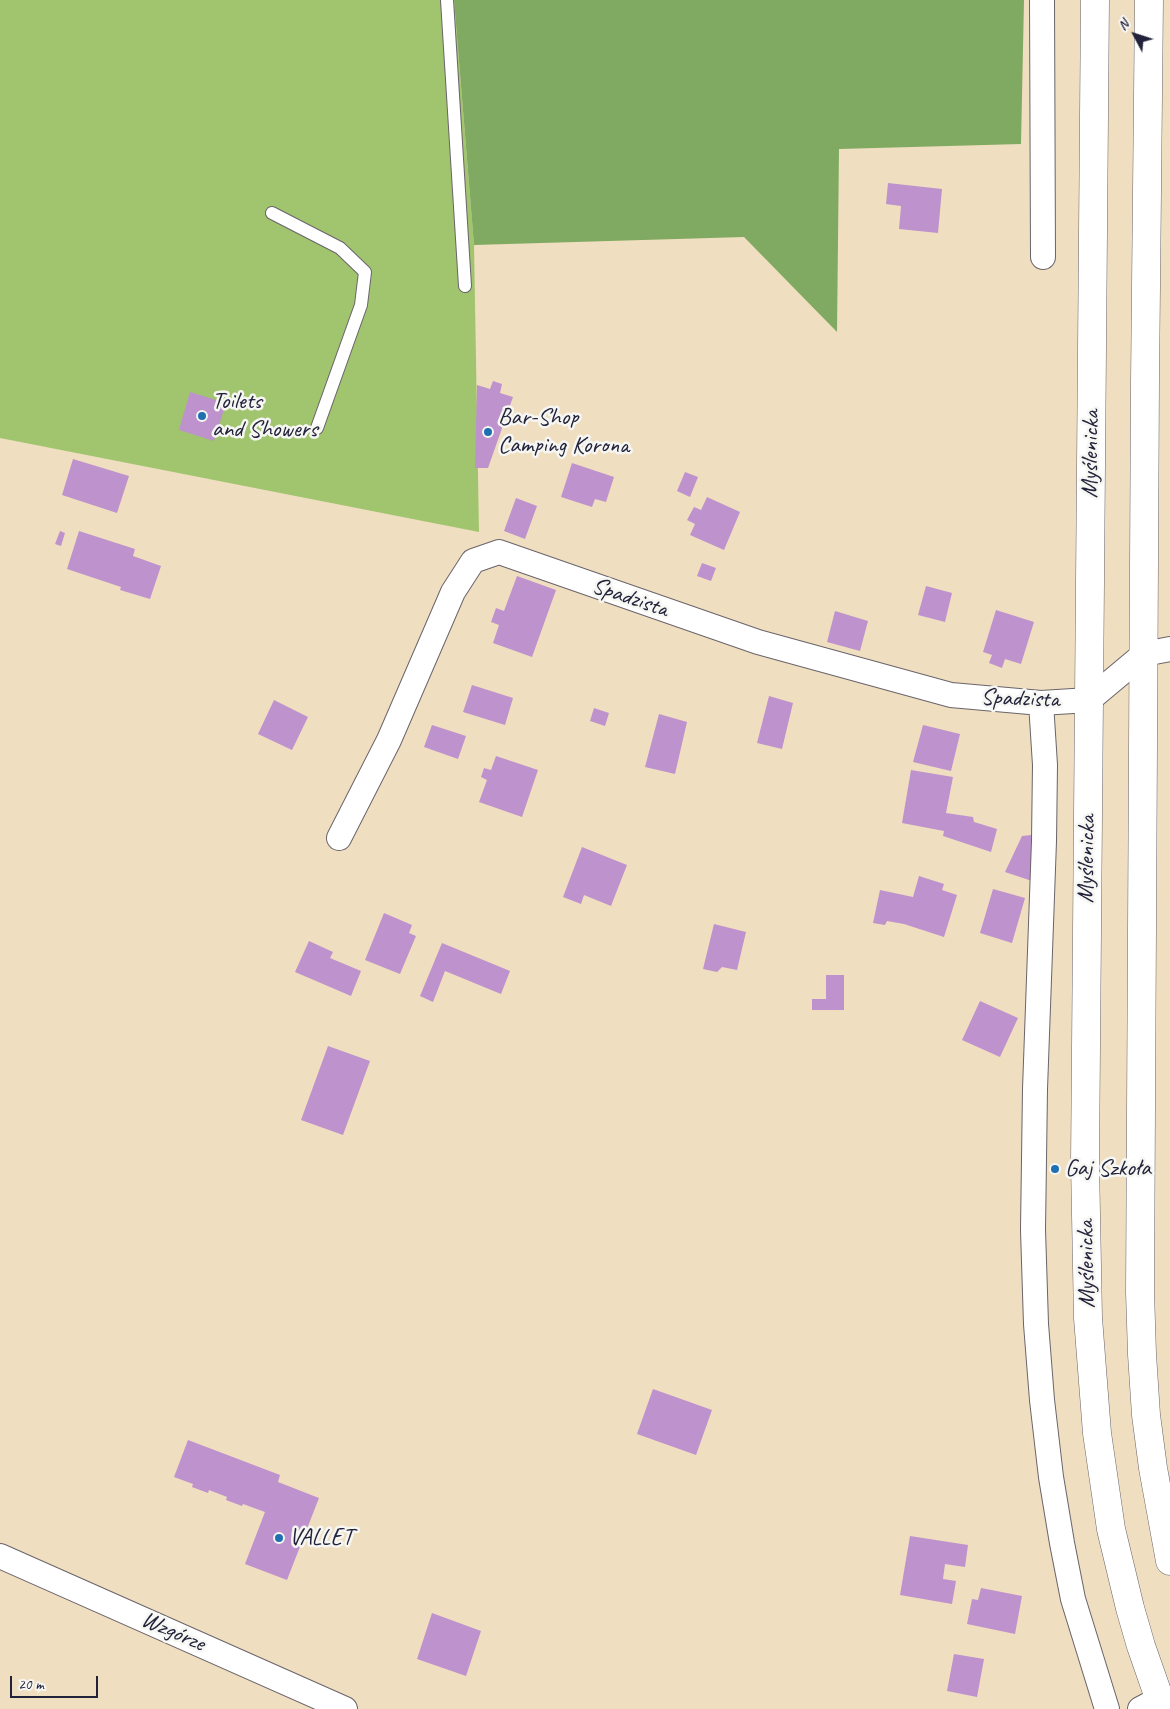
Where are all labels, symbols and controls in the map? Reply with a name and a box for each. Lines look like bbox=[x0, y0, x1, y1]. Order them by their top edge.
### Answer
north arrow bbox=[1110, 10, 1160, 60]
text: N bbox=[1114, 16, 1132, 34]
place label: Toilets and Showers bbox=[212, 388, 317, 444]
place label: Bar-Shop Camping Korona bbox=[498, 404, 629, 460]
marker: Toilets and Showers bbox=[196, 410, 208, 422]
street label: Myślenicka bbox=[1076, 410, 1106, 498]
marker: Bar-Shop Camping Korona bbox=[482, 426, 494, 438]
street label: Spadzista bbox=[588, 572, 672, 624]
street label: Spadzista bbox=[980, 683, 1060, 715]
street label: Myślenicka bbox=[1072, 815, 1102, 903]
place label: Gaj Szkoła bbox=[1065, 1155, 1151, 1183]
marker: Gaj Szkoła bbox=[1049, 1163, 1061, 1175]
street label: Myślenicka bbox=[1072, 1220, 1102, 1308]
place label: VALLET bbox=[289, 1524, 353, 1552]
marker: VALLET bbox=[273, 1532, 285, 1544]
street label: Wzgórze bbox=[137, 1605, 209, 1659]
scale bar bbox=[12, 1666, 100, 1698]
text: 20 m bbox=[18, 1675, 44, 1694]

